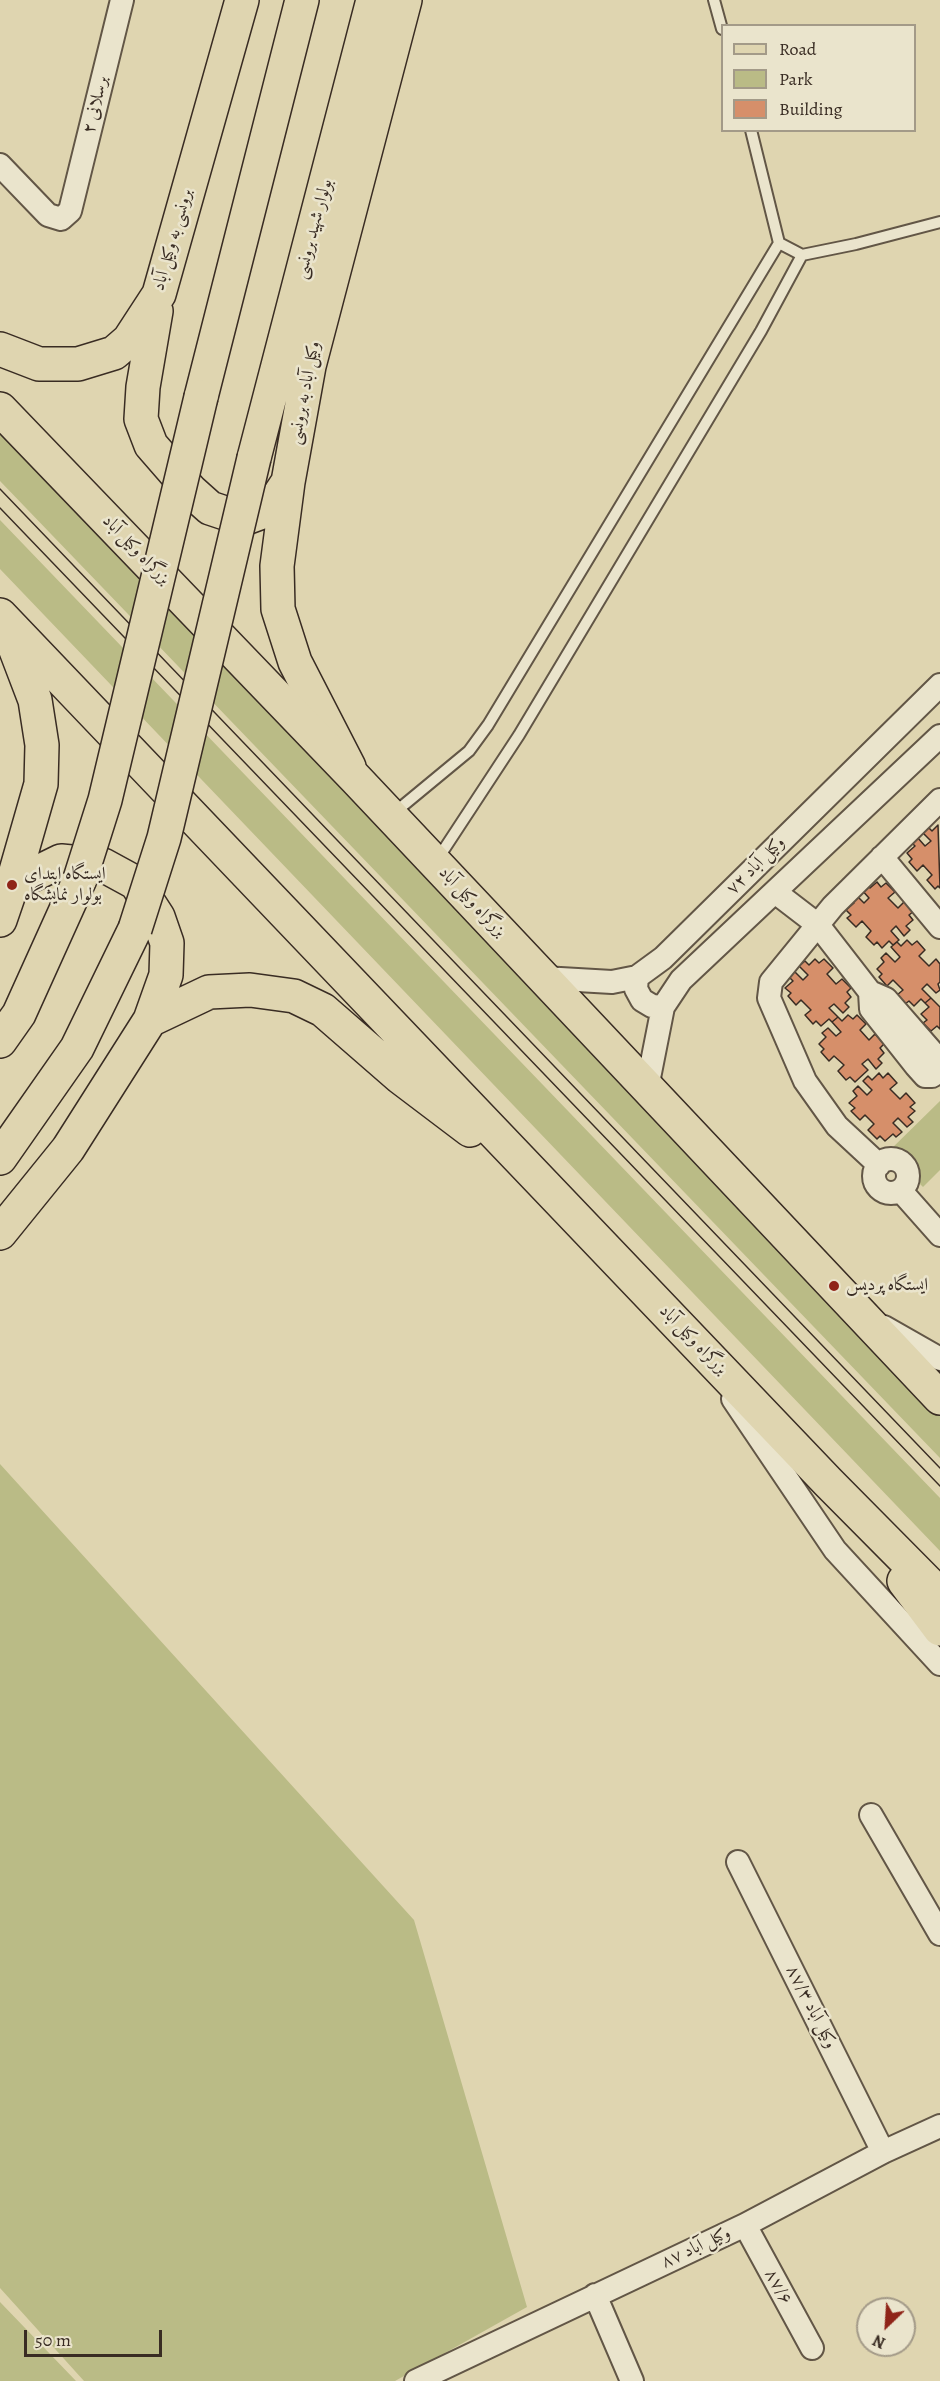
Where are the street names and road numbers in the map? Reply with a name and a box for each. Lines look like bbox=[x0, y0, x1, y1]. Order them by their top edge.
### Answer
street label: برسلانی ۲ bbox=[78, 74, 114, 136]
street label: بولوار شهید برونسی bbox=[290, 177, 338, 281]
street label: برونسی به وکیل آباد bbox=[148, 187, 198, 293]
street label: وکیل آباد به برونسی bbox=[284, 339, 326, 447]
street label: بزرگراه وکیل آباد bbox=[97, 510, 175, 590]
street label: ۷۲ وکیل آباد bbox=[722, 832, 790, 900]
street label: بزرگراه وکیل آباد bbox=[434, 862, 510, 942]
street label: بزرگراه وکیل آباد bbox=[654, 1300, 732, 1380]
street label: وکیل آباد ۸۷/۳ bbox=[781, 1962, 841, 2052]
street label: وکیل آباد ۸۷ bbox=[658, 2223, 734, 2273]
street label: ۸۷/۶ bbox=[759, 2265, 797, 2309]

